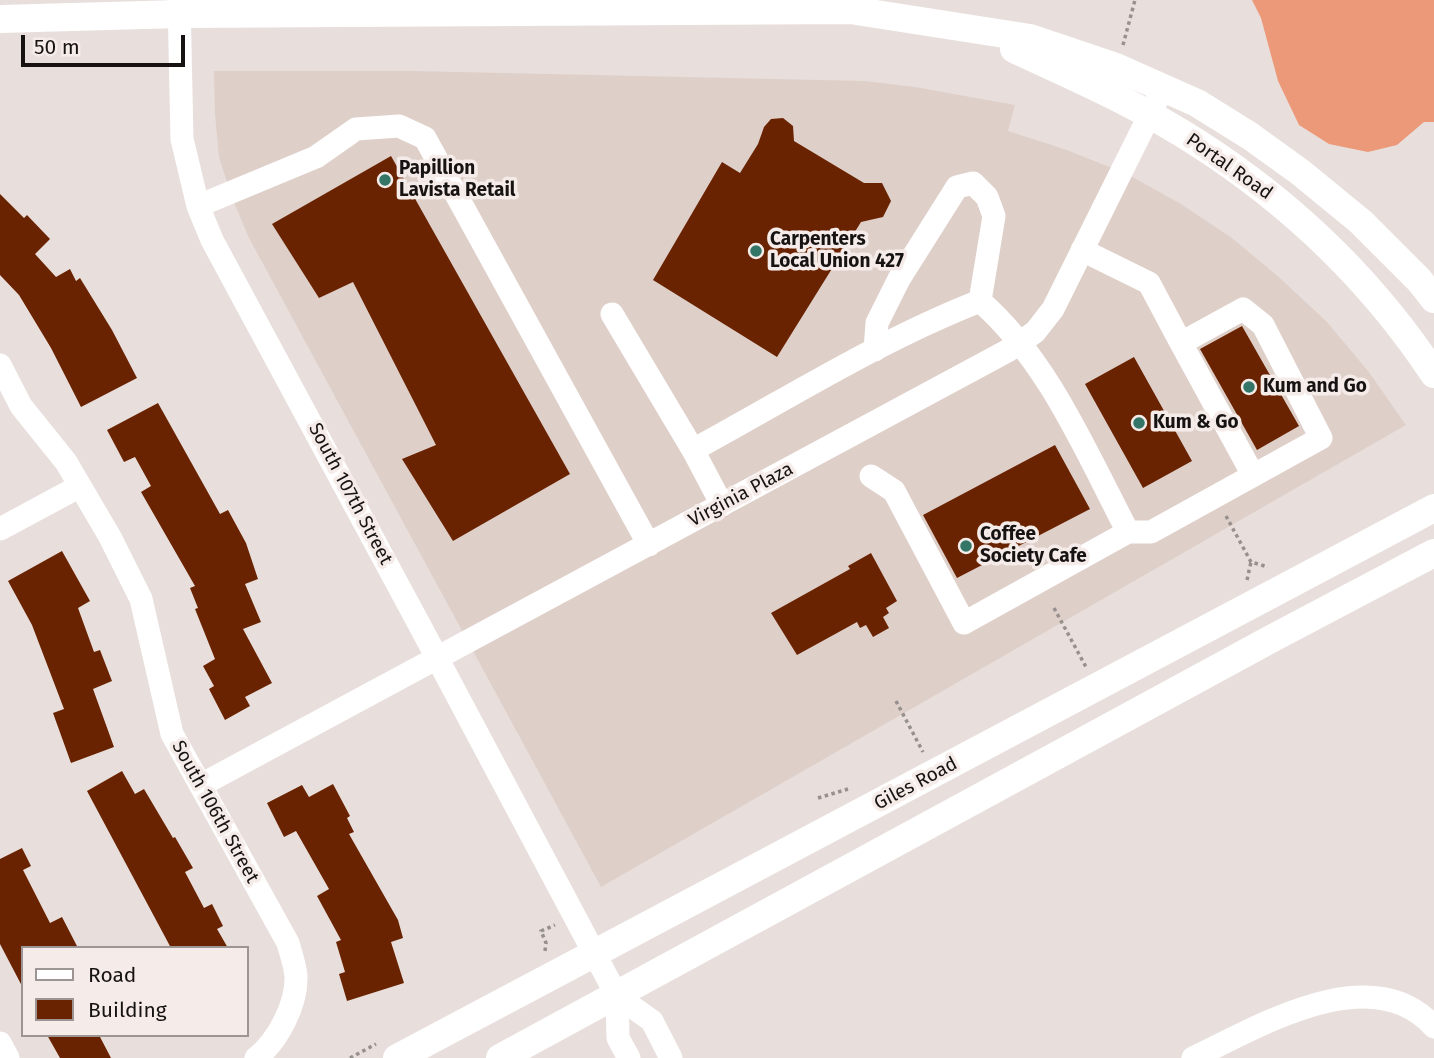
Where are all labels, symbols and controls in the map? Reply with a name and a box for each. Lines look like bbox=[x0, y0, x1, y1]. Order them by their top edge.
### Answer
scale bar bbox=[24, 21, 189, 65]
text: 50 m bbox=[34, 34, 80, 60]
street label: Portal Road bbox=[1181, 129, 1277, 205]
place label: Papillion Lavista Retail bbox=[399, 158, 515, 202]
marker: Papillion Lavista Retail bbox=[377, 172, 393, 188]
place label: Carpenters Local Union 427 bbox=[770, 229, 904, 273]
marker: Carpenters Local Union 427 bbox=[748, 243, 764, 259]
place label: Kum and Go bbox=[1263, 376, 1367, 398]
marker: Kum and Go bbox=[1241, 379, 1257, 395]
place label: Kum & Go bbox=[1153, 412, 1238, 434]
marker: Kum & Go bbox=[1131, 415, 1147, 431]
street label: South 107th Street bbox=[303, 419, 397, 569]
street label: Virginia Plaza bbox=[685, 458, 797, 532]
place label: Coffee Society Cafe bbox=[980, 524, 1087, 568]
marker: Coffee Society Cafe bbox=[958, 538, 974, 554]
street label: South 106th Street bbox=[166, 737, 264, 887]
street label: Giles Road bbox=[871, 753, 961, 815]
legend bbox=[21, 946, 248, 1037]
text: Road bbox=[88, 962, 136, 988]
text: Building bbox=[88, 997, 167, 1023]

